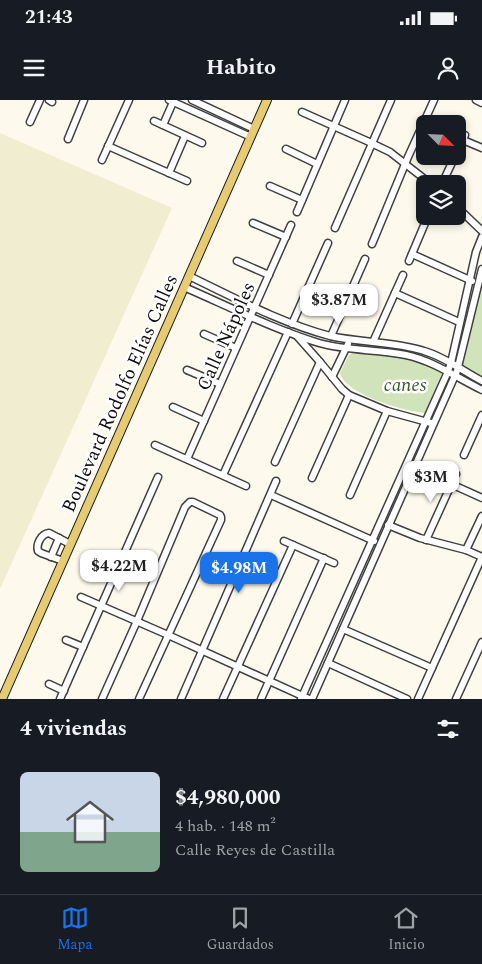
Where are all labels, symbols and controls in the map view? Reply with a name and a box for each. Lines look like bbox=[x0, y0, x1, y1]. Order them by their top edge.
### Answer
text: 21:43 bbox=[25, 3, 73, 32]
text: Habito bbox=[206, 51, 276, 84]
icon: menu bbox=[20, 54, 48, 82]
icon: person bbox=[434, 54, 462, 82]
north arrow bbox=[416, 115, 466, 165]
map controls bbox=[416, 115, 466, 225]
button: layers bbox=[416, 175, 466, 225]
street label: Boulevard Rodolfo Elías Calles bbox=[55, 270, 186, 518]
street label: Calle Nápoles bbox=[189, 277, 263, 396]
pin: $3.87M bbox=[298, 284, 380, 326]
text: $3.87M bbox=[311, 288, 367, 312]
park label: canes bbox=[384, 371, 427, 400]
pin: $3M bbox=[407, 460, 455, 503]
text: $3M bbox=[414, 465, 448, 489]
pin: $4.22M bbox=[78, 550, 160, 592]
pin: $4.98M bbox=[198, 552, 280, 594]
text: $4.22M bbox=[91, 554, 147, 578]
text: $4.98M bbox=[211, 556, 267, 580]
text: 4 viviendas bbox=[20, 713, 127, 745]
icon: filters bbox=[434, 715, 462, 743]
text: $4,980,000 bbox=[175, 782, 281, 814]
icon: home bbox=[60, 792, 120, 852]
text: 4 hab. · 148 m² bbox=[175, 814, 276, 838]
text: Calle Reyes de Castilla bbox=[175, 838, 335, 862]
tab: Mapa bbox=[57, 904, 92, 955]
tab: Guardados bbox=[207, 904, 274, 955]
tab: Inicio bbox=[388, 904, 425, 955]

